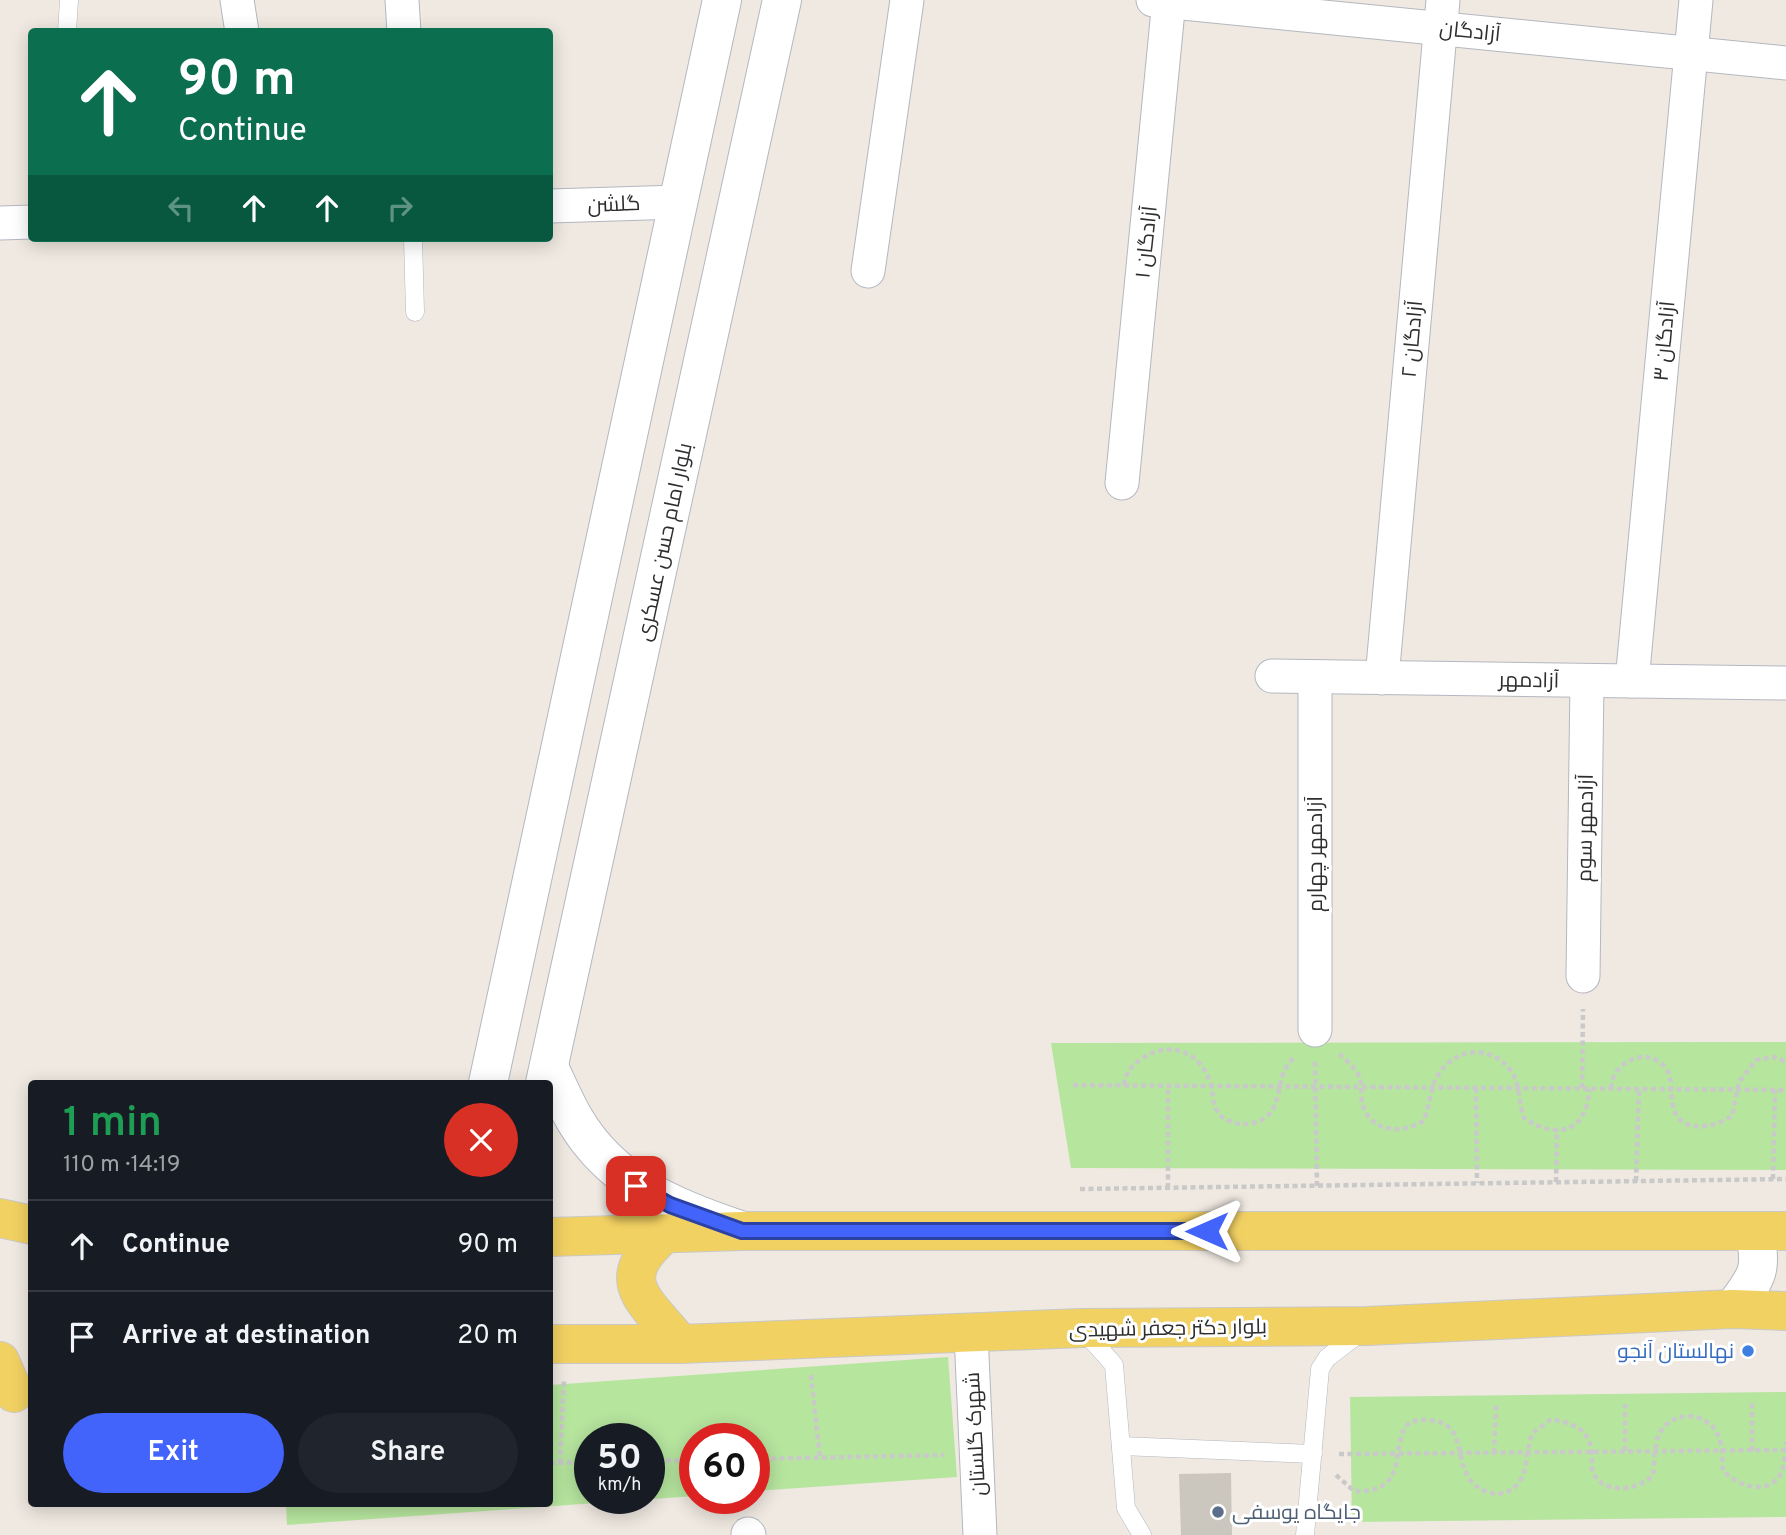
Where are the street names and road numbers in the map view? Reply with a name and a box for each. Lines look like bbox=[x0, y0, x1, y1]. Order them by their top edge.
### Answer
street label: آزادگان bbox=[1438, 16, 1502, 49]
street label: گلشن bbox=[587, 191, 641, 220]
street label: آزادگان ۱ bbox=[1130, 204, 1165, 280]
street label: آزادگان ۲ bbox=[1397, 299, 1430, 379]
street label: آزادگان ۳ bbox=[1649, 300, 1682, 382]
street label: بلوار امام حسن عسکری bbox=[631, 441, 700, 644]
street label: آزادمهر bbox=[1497, 667, 1560, 696]
street label: آزادمهر سوم bbox=[1572, 773, 1601, 882]
street label: آزادمهر چهارم bbox=[1303, 796, 1330, 912]
street label: بلوار دکتر جعفر شهیدی bbox=[1069, 1314, 1267, 1345]
street label: شهرک گلستان bbox=[960, 1371, 993, 1497]

